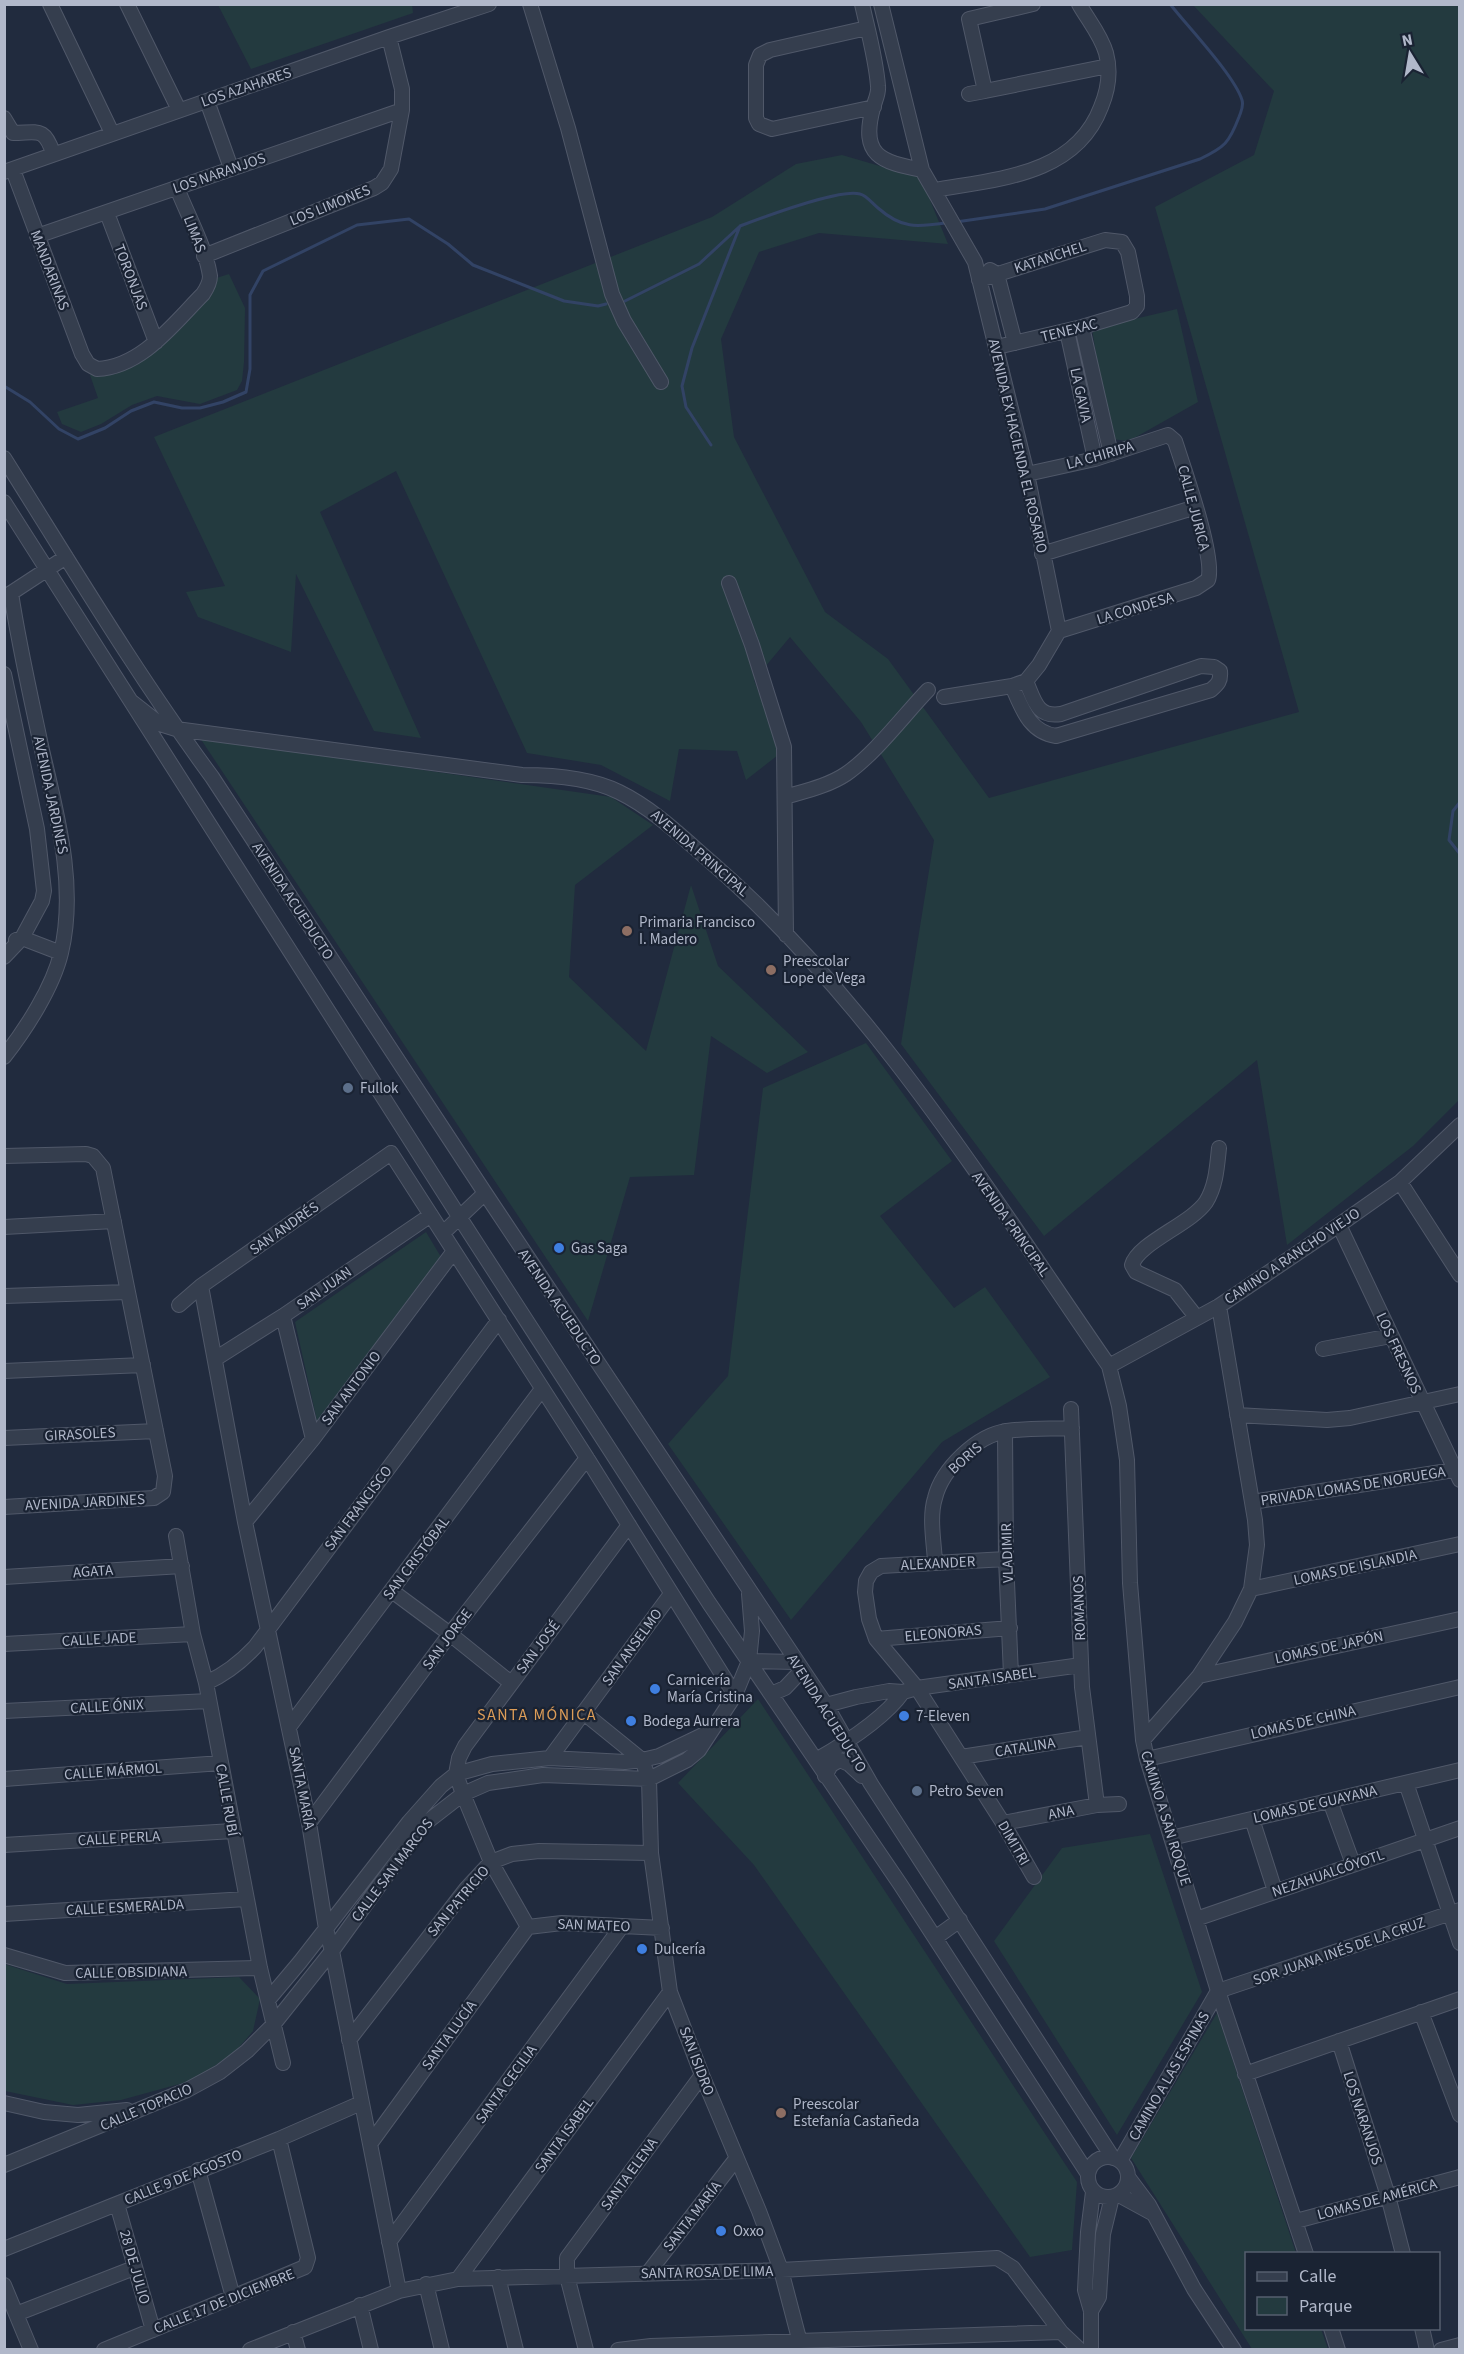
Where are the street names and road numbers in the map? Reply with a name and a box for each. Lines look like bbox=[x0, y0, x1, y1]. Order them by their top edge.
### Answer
street label: LOS AZAHARES bbox=[198, 62, 294, 113]
street label: LOS NARANJOS bbox=[170, 148, 269, 199]
street label: LOS LIMONES bbox=[287, 180, 374, 231]
street label: LIMAS bbox=[178, 213, 211, 256]
street label: MANDARINAS bbox=[25, 227, 74, 313]
street label: KATANCHEL bbox=[1011, 236, 1089, 279]
street label: TORONJAS bbox=[108, 241, 153, 313]
street label: TENEXAC bbox=[1039, 313, 1100, 348]
street label: AVENIDA EX HACIENDA EL ROSARIO bbox=[983, 337, 1052, 555]
street label: LA GAVIA bbox=[1064, 366, 1097, 425]
street label: LA CHIRIPA bbox=[1064, 436, 1137, 475]
street label: CALLE JURICA bbox=[1172, 463, 1215, 554]
street label: LA CONDESA bbox=[1094, 587, 1177, 630]
street label: AVENIDA JARDINES bbox=[28, 734, 73, 856]
street label: AVENIDA PRINCIPAL bbox=[646, 805, 753, 902]
street label: AVENIDA ACUEDUCTO bbox=[247, 838, 339, 964]
street label: AVENIDA PRINCIPAL bbox=[966, 1168, 1055, 1281]
street label: SAN ANDRÉS bbox=[245, 1197, 323, 1260]
street label: CAMINO A RANCHO VIEJO bbox=[1220, 1203, 1364, 1310]
street label: AVENIDA ACUEDUCTO bbox=[513, 1245, 606, 1370]
street label: SAN JUAN bbox=[292, 1262, 356, 1315]
street label: LOS FRESNOS bbox=[1371, 1309, 1427, 1397]
street label: SAN ANTONIO bbox=[317, 1347, 386, 1430]
street label: GIRASOLES bbox=[44, 1422, 116, 1447]
street label: BORIS bbox=[944, 1437, 987, 1479]
street label: PRIVADA LOMAS DE NORUEGA bbox=[1259, 1461, 1448, 1511]
street label: SAN FRANCISCO bbox=[320, 1462, 397, 1555]
street label: AVENIDA JARDINES bbox=[25, 1489, 146, 1516]
street label: SAN CRISTÓBAL bbox=[378, 1512, 455, 1604]
street label: VLADIMIR bbox=[996, 1522, 1019, 1583]
street label: LOMAS DE ISLANDIA bbox=[1292, 1544, 1420, 1591]
street label: ALEXANDER bbox=[900, 1551, 976, 1576]
street label: AGATA bbox=[72, 1560, 115, 1583]
street label: ROMANOS bbox=[1068, 1575, 1091, 1641]
street label: SAN JORGE bbox=[417, 1604, 477, 1674]
street label: SAN ANSELMO bbox=[597, 1604, 668, 1690]
street label: SAN JOSÉ bbox=[511, 1616, 565, 1678]
street label: ELEONORAS bbox=[904, 1620, 982, 1647]
street label: LOMAS DE JAPÓN bbox=[1273, 1626, 1385, 1669]
street label: CALLE JADE bbox=[61, 1627, 137, 1652]
street label: AVENIDA ACUEDUCTO bbox=[782, 1650, 872, 1777]
street label: SANTA ISABEL bbox=[947, 1662, 1037, 1695]
street label: CALLE ÓNIX bbox=[70, 1694, 145, 1719]
street label: LOMAS DE CHINA bbox=[1249, 1700, 1359, 1745]
street label: CATALINA bbox=[994, 1732, 1057, 1763]
street label: SANTA MARÍA bbox=[283, 1745, 320, 1832]
street label: CAMINO A SAN ROQUE bbox=[1135, 1748, 1196, 1888]
street label: CALLE MÁRMOL bbox=[63, 1758, 163, 1785]
street label: CALLE RUBÍ bbox=[210, 1762, 243, 1839]
street label: LOMAS DE GUAYANA bbox=[1251, 1780, 1380, 1829]
street label: ANA bbox=[1046, 1800, 1077, 1825]
street label: CALLE SAN MARCOS bbox=[346, 1814, 438, 1926]
street label: DIMITRI bbox=[992, 1817, 1035, 1870]
street label: CALLE PERLA bbox=[77, 1826, 162, 1851]
street label: NEZAHUALCÓYOTL bbox=[1269, 1844, 1387, 1903]
street label: SAN PATRICIO bbox=[422, 1861, 494, 1941]
street label: CALLE ESMERALDA bbox=[66, 1894, 185, 1921]
street label: SOR JUANA INÉS DE LA CRUZ bbox=[1250, 1912, 1428, 1991]
street label: SAN MATEO bbox=[557, 1914, 631, 1937]
street label: CALLE OBSIDIANA bbox=[75, 1961, 188, 1984]
street label: SANTA LUCÍA bbox=[417, 1995, 482, 2074]
street label: CAMINO A LAS ESPINAS bbox=[1124, 2008, 1215, 2145]
street label: SAN ISIDRO bbox=[674, 2024, 719, 2099]
street label: SANTA CECILIA bbox=[471, 2040, 543, 2128]
street label: LOS NARANJOS bbox=[1338, 2069, 1388, 2168]
street label: CALLE TOPACIO bbox=[97, 2079, 195, 2136]
street label: SANTA ISABEL bbox=[530, 2093, 599, 2177]
street label: SANTA ELENA bbox=[596, 2133, 663, 2215]
street label: CALLE 9 DE AGOSTO bbox=[121, 2144, 245, 2211]
street label: LOMAS DE AMÉRICA bbox=[1315, 2173, 1440, 2226]
street label: SANTA MARÍA bbox=[658, 2176, 727, 2256]
street label: 28 DE JULIO bbox=[114, 2228, 155, 2307]
street label: SANTA ROSA DE LIMA bbox=[641, 2261, 774, 2284]
street label: CALLE 17 DE DICIEMBRE bbox=[151, 2264, 298, 2339]

